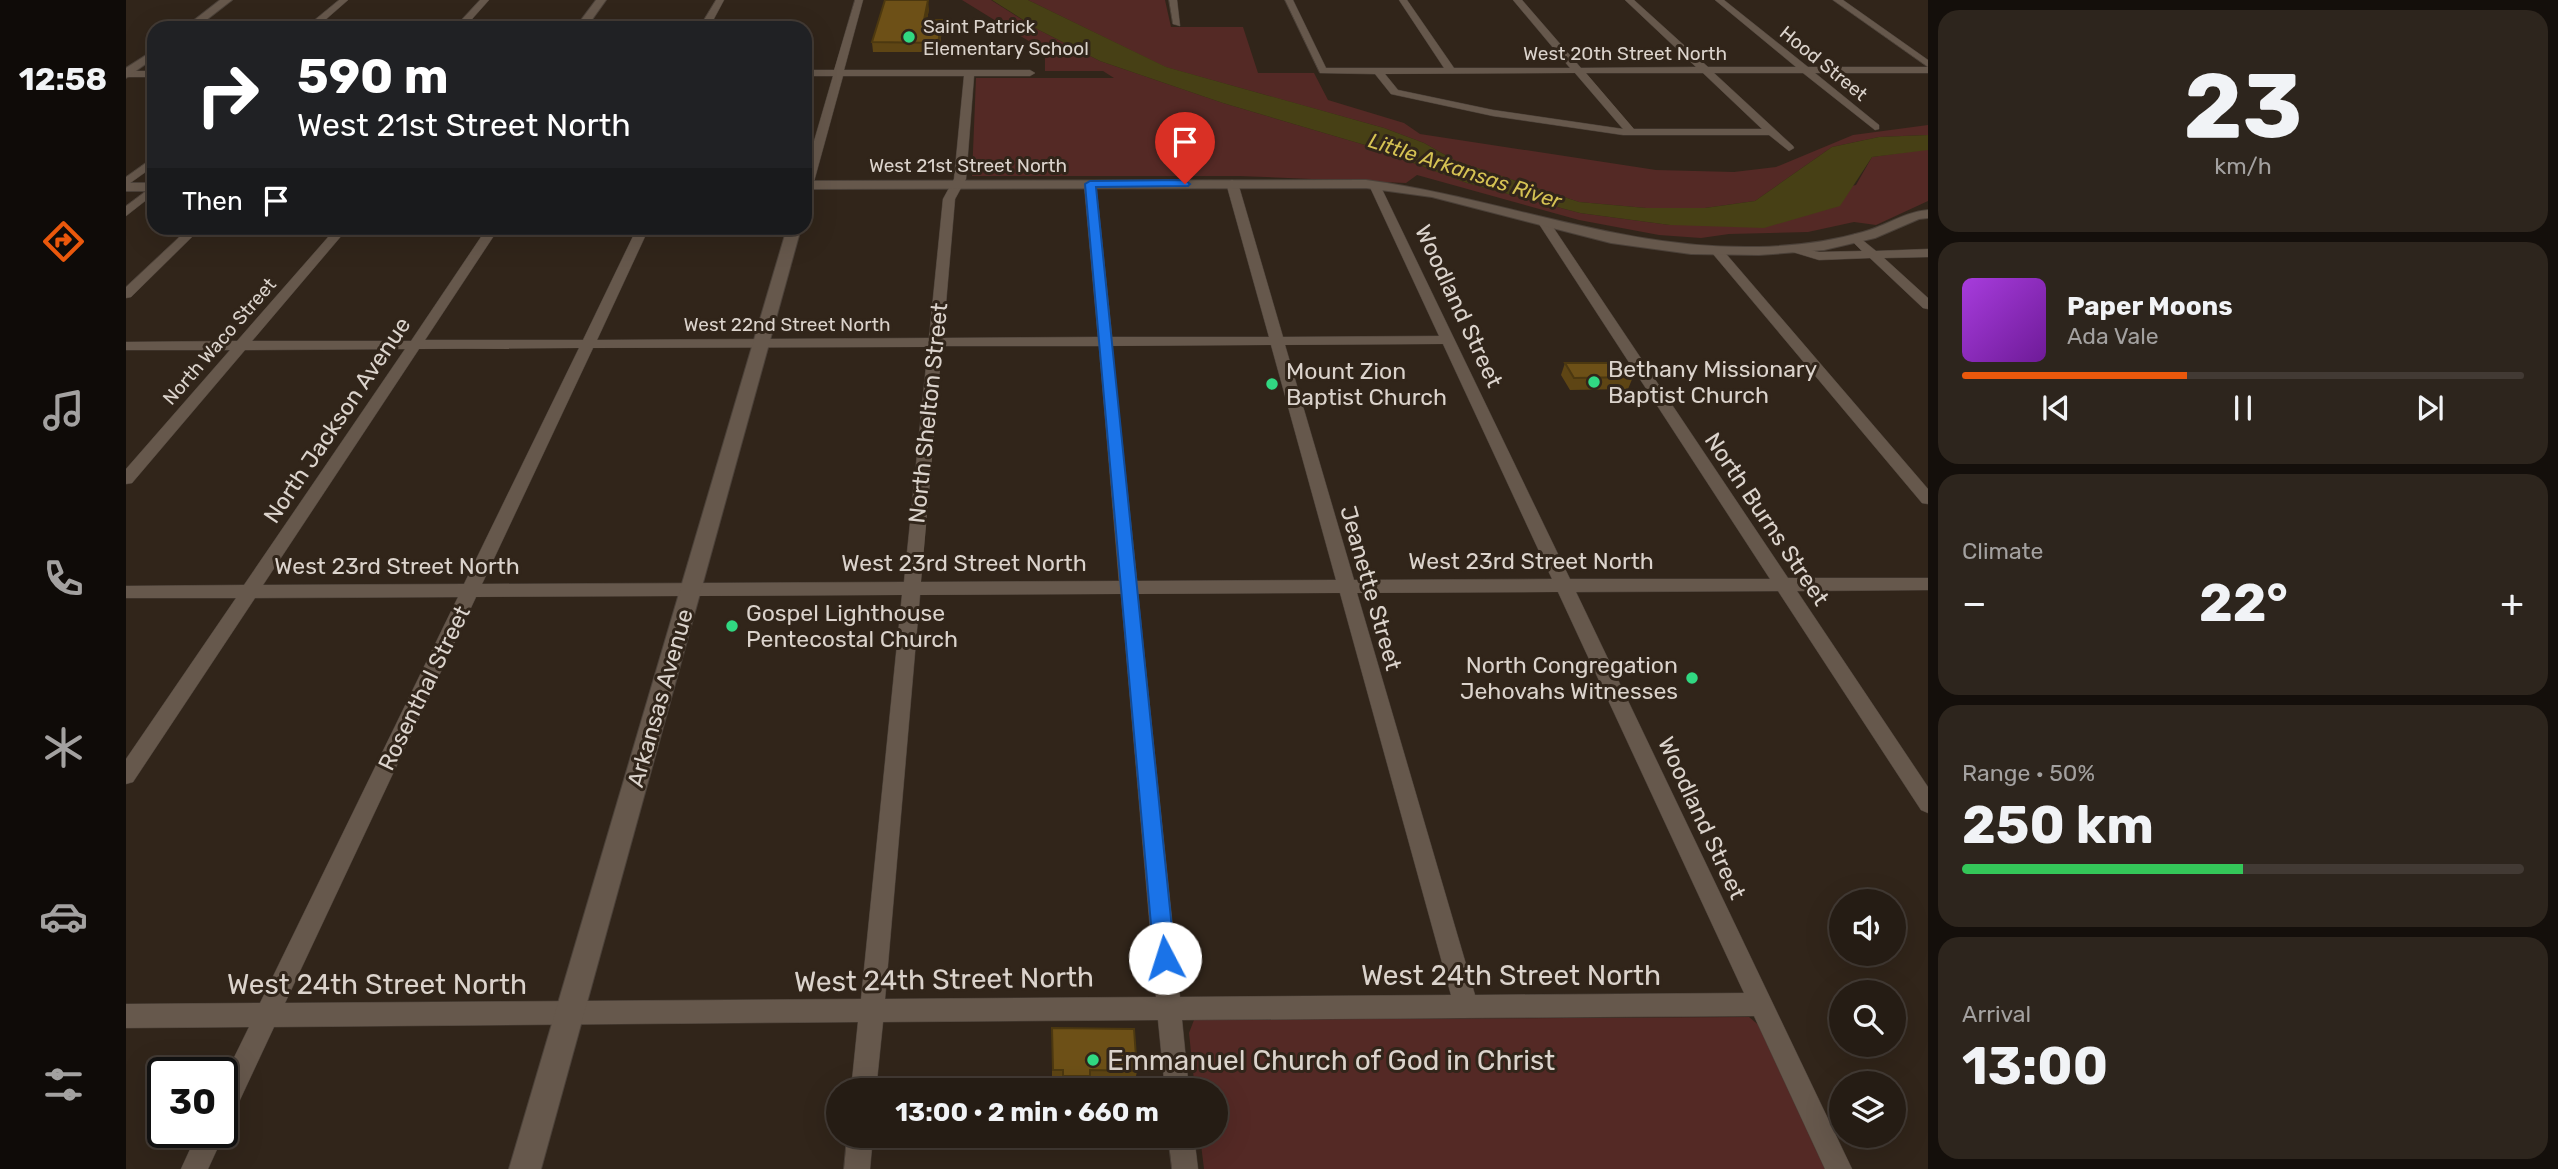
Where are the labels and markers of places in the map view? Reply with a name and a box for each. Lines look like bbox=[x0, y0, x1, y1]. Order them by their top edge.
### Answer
place label: Saint Patrick Elementary School bbox=[923, 15, 1089, 60]
marker: Saint Patrick Elementary School bbox=[901, 29, 917, 45]
pin bbox=[1155, 112, 1215, 184]
place label: Bethany Missionary Baptist Church bbox=[1608, 355, 1818, 409]
place label: Mount Zion Baptist Church bbox=[1286, 357, 1447, 411]
marker: Bethany Missionary Baptist Church bbox=[1586, 374, 1602, 390]
marker: Mount Zion Baptist Church bbox=[1264, 376, 1280, 392]
place label: Gospel Lighthouse Pentecostal Church bbox=[746, 599, 958, 653]
marker: Gospel Lighthouse Pentecostal Church bbox=[724, 618, 740, 634]
place label: North Congregation Jehovahs Witnesses bbox=[1460, 651, 1678, 705]
marker: North Congregation Jehovahs Witnesses bbox=[1684, 670, 1700, 686]
place label: Emmanuel Church of God in Christ bbox=[1107, 1044, 1555, 1077]
marker: Emmanuel Church of God in Christ bbox=[1085, 1052, 1101, 1068]

